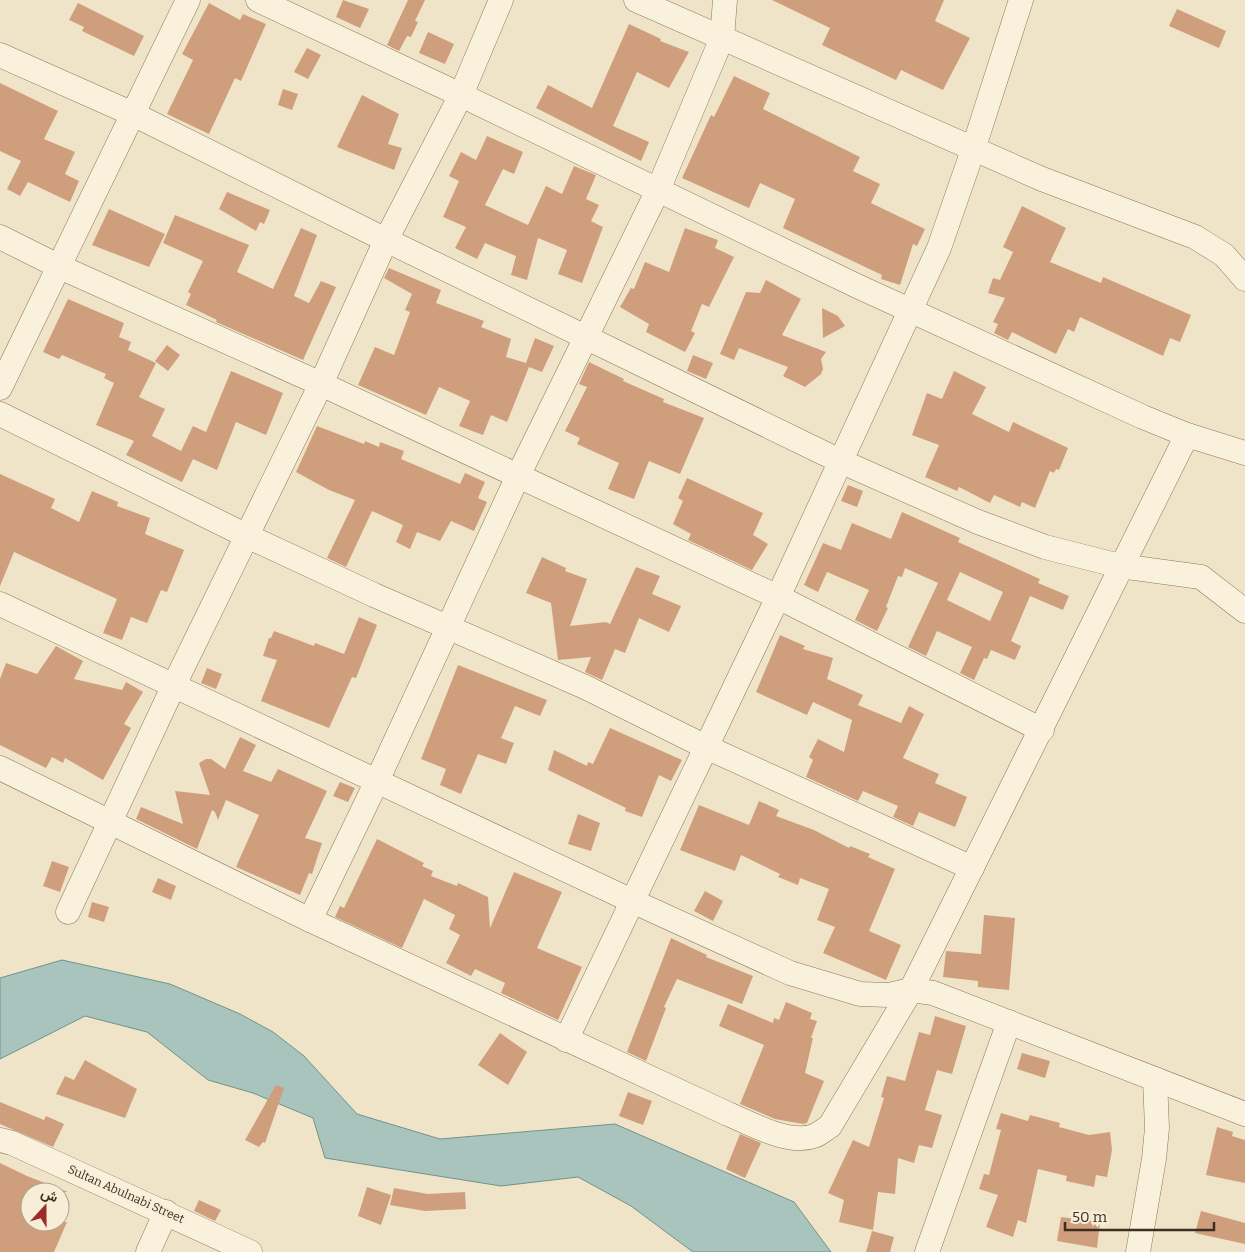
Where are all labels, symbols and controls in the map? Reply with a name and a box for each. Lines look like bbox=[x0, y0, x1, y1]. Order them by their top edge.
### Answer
street label: Sultan Abulnabi Street bbox=[66, 1162, 187, 1226]
north arrow bbox=[20, 1182, 70, 1232]
text: ش bbox=[39, 1184, 61, 1206]
scale bar bbox=[1065, 1200, 1214, 1232]
text: 50 m bbox=[1072, 1208, 1108, 1226]

